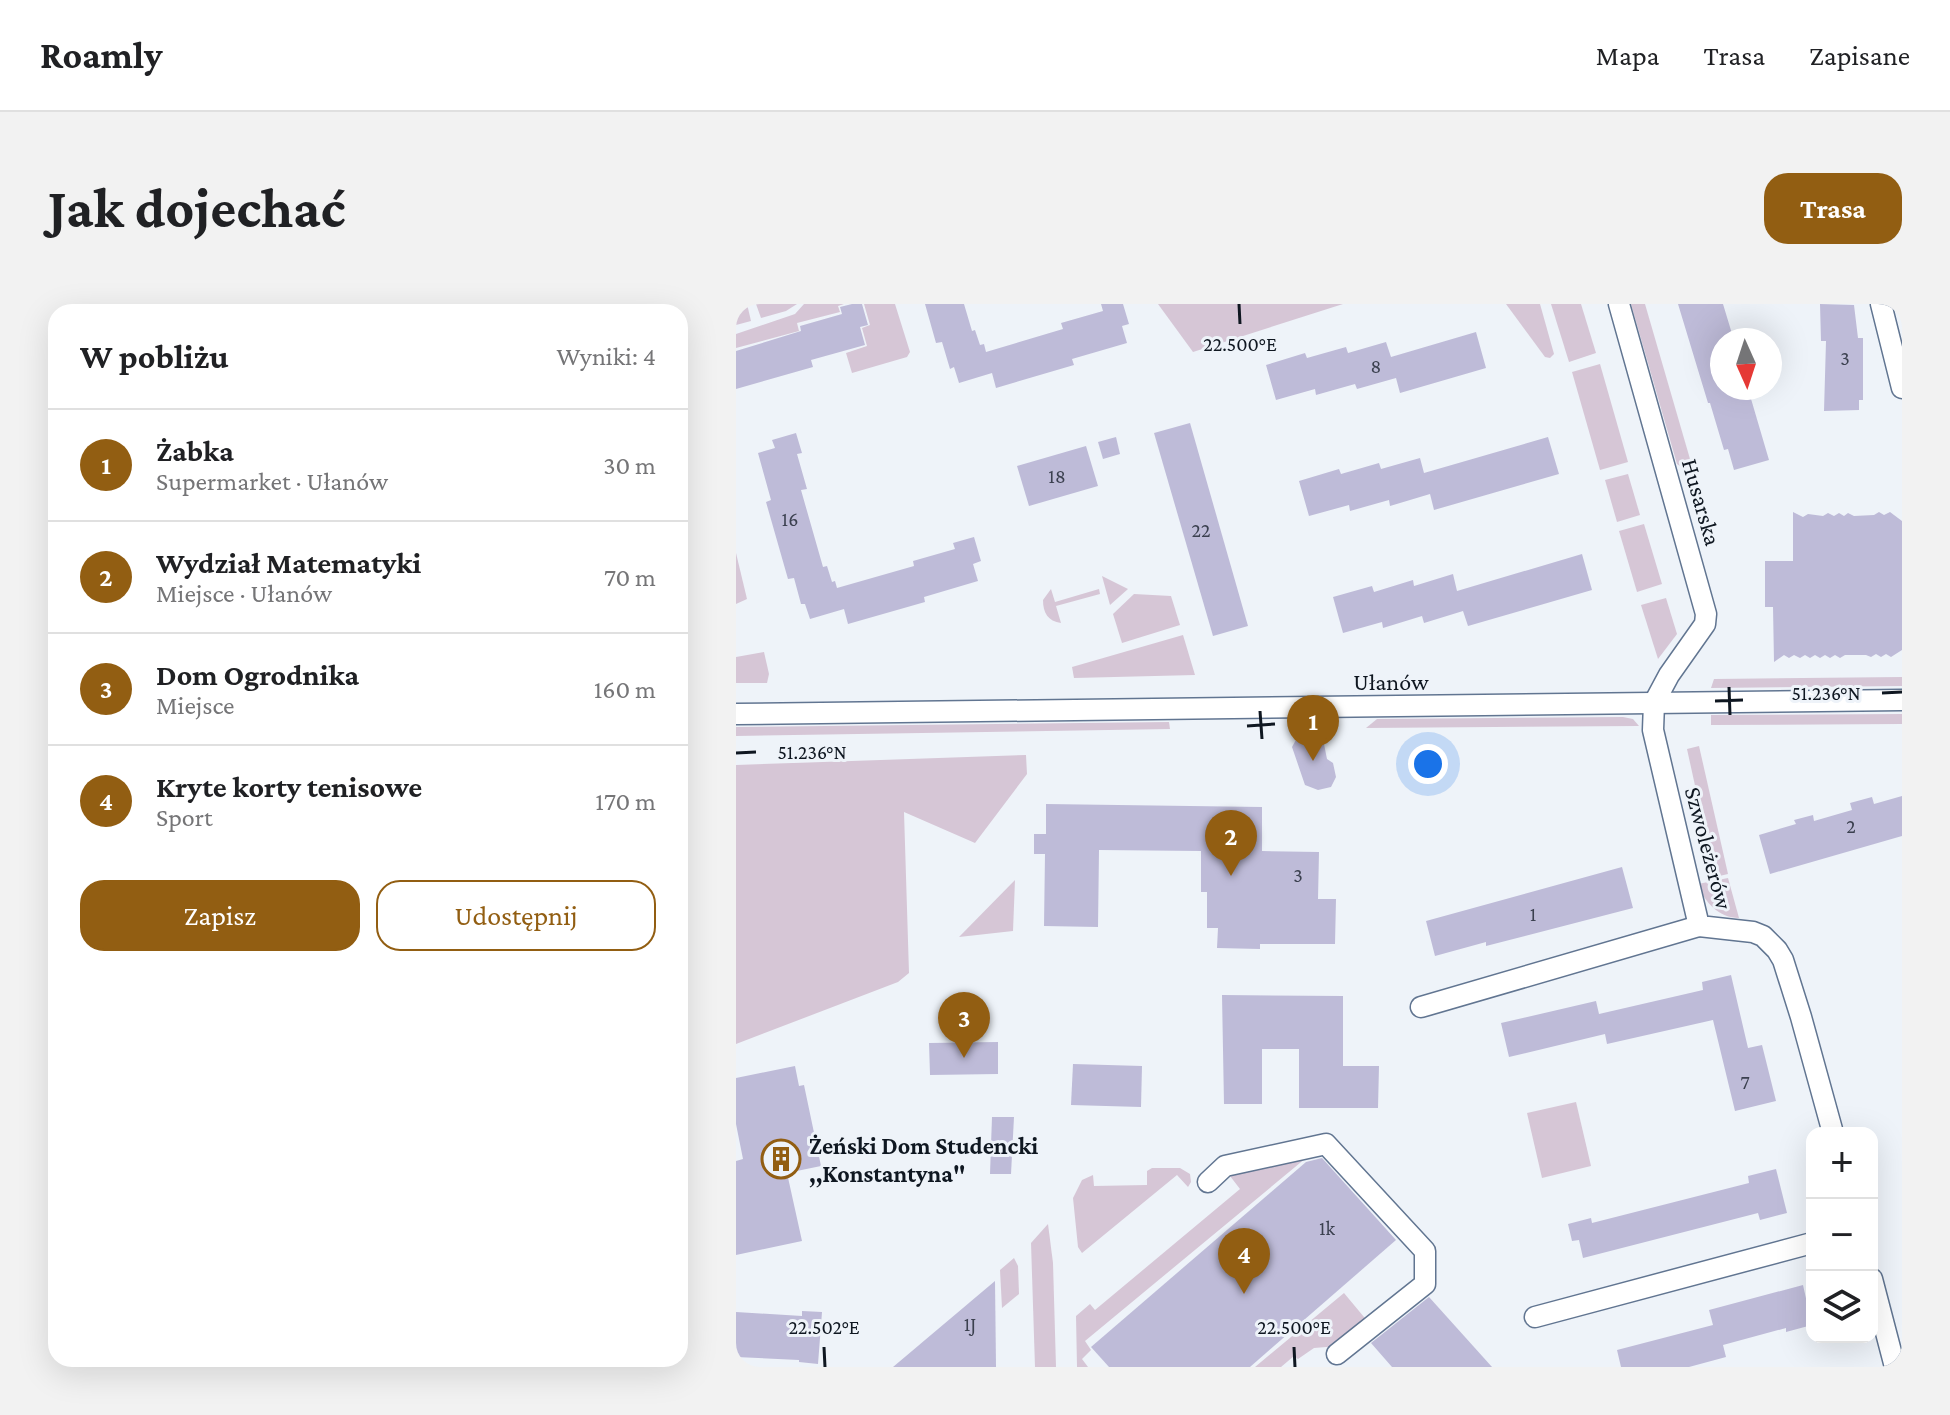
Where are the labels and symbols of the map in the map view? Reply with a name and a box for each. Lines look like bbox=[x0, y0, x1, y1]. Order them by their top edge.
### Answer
north arrow bbox=[1710, 328, 1782, 400]
text: 22.500°E bbox=[1203, 333, 1277, 355]
house number: 3 bbox=[1840, 347, 1850, 369]
house number: 8 bbox=[1371, 355, 1381, 377]
street label: Husarska bbox=[1677, 455, 1727, 549]
house number: 18 bbox=[1048, 465, 1066, 487]
house number: 16 bbox=[782, 508, 798, 530]
house number: 22 bbox=[1192, 519, 1210, 541]
street label: Ułanów bbox=[1353, 668, 1429, 695]
text: 51.236°N bbox=[1791, 682, 1861, 704]
pin: 1 bbox=[1287, 695, 1339, 761]
text: 51.236°N bbox=[777, 741, 847, 763]
your location bbox=[1408, 744, 1448, 784]
street label: Szwoleżerów bbox=[1680, 784, 1738, 913]
pin: 2 bbox=[1205, 810, 1257, 876]
house number: 2 bbox=[1846, 815, 1856, 837]
house number: 3 bbox=[1293, 864, 1303, 886]
house number: 1 bbox=[1530, 903, 1536, 925]
pin: 3 bbox=[938, 992, 990, 1058]
house number: 7 bbox=[1740, 1071, 1750, 1093]
place label: Żeński Dom Studencki ,,Konstantyna" bbox=[809, 1132, 1038, 1188]
building icon: Żeński Dom Studencki ,,Konstantyna" bbox=[760, 1138, 802, 1180]
house number: 1k bbox=[1319, 1217, 1336, 1239]
pin: 4 bbox=[1218, 1228, 1270, 1294]
house number: 1J bbox=[964, 1313, 976, 1336]
text: 22.502°E bbox=[788, 1316, 860, 1338]
text: 22.500°E bbox=[1257, 1316, 1331, 1338]

